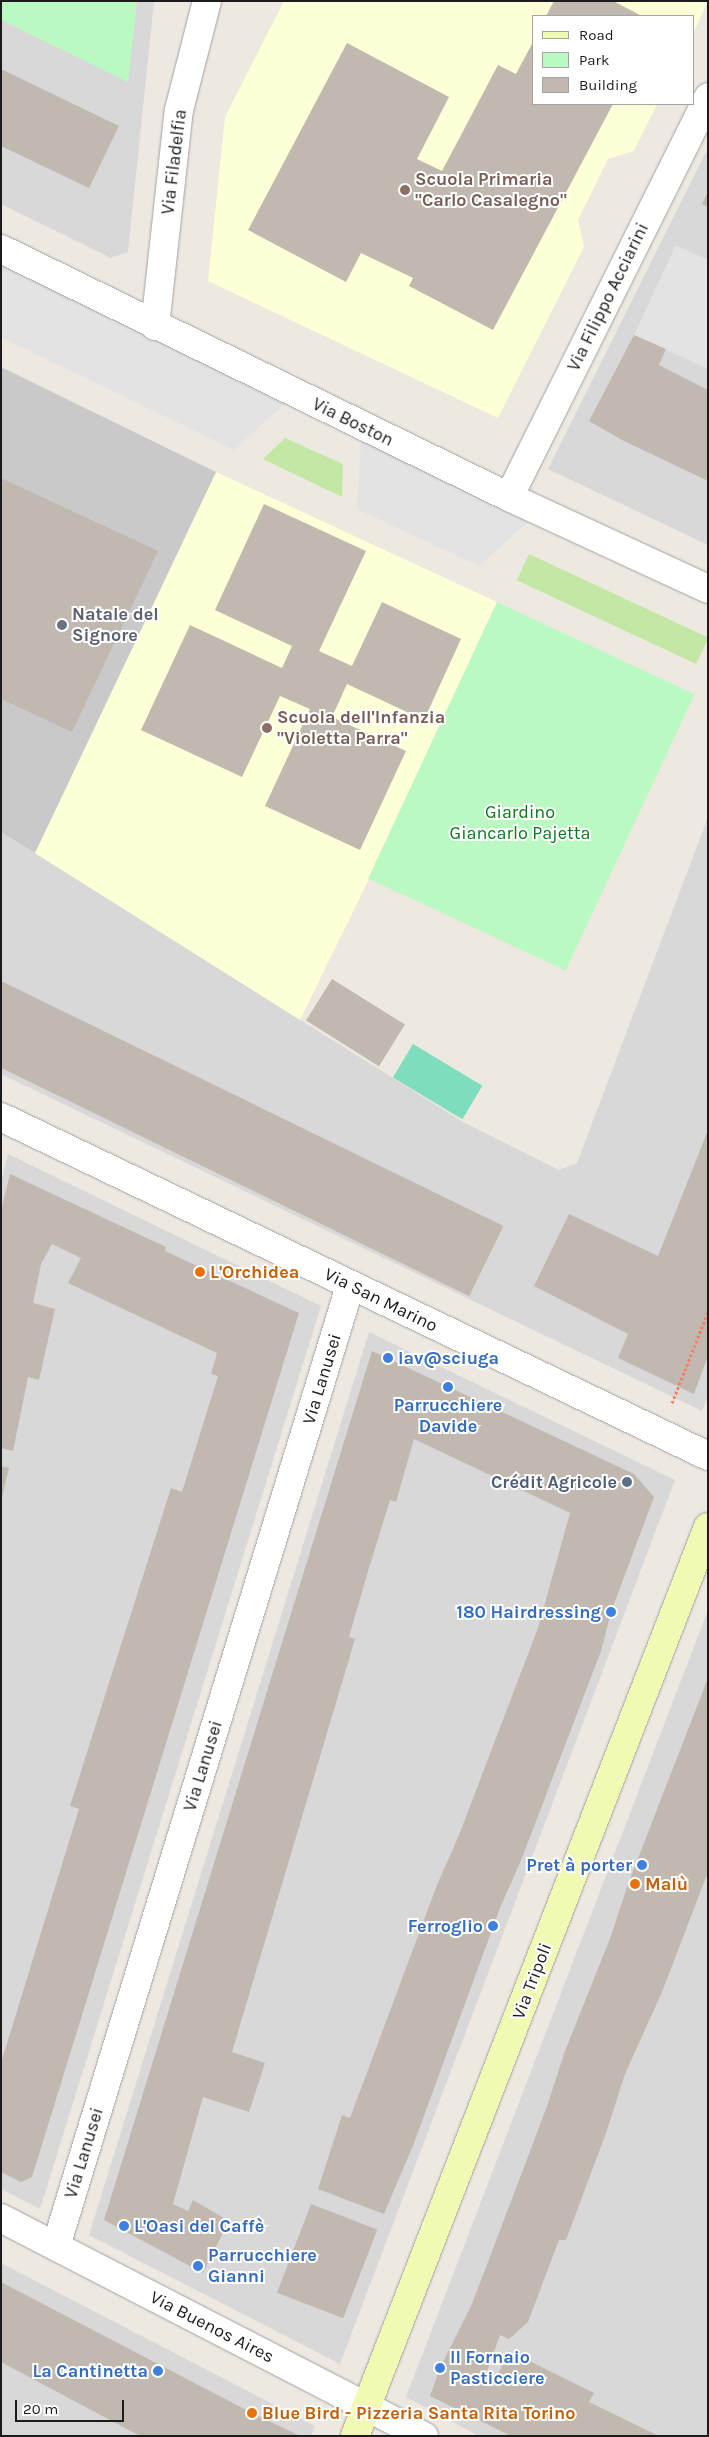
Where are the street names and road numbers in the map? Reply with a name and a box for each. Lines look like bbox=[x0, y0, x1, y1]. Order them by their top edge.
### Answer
street label: Via Filadelfia bbox=[157, 108, 191, 216]
street label: Via Filippo Acciarini bbox=[563, 219, 653, 375]
street label: Via Boston bbox=[309, 393, 397, 451]
street label: Via San Marino bbox=[321, 1263, 441, 1337]
street label: Via Lanusei bbox=[298, 1331, 346, 1427]
street label: Via Lanusei bbox=[179, 1718, 227, 1814]
street label: Via Tripoli bbox=[508, 1940, 556, 2022]
street label: Via Lanusei bbox=[60, 2105, 108, 2201]
street label: Via Buenos Aires bbox=[146, 2286, 278, 2368]

